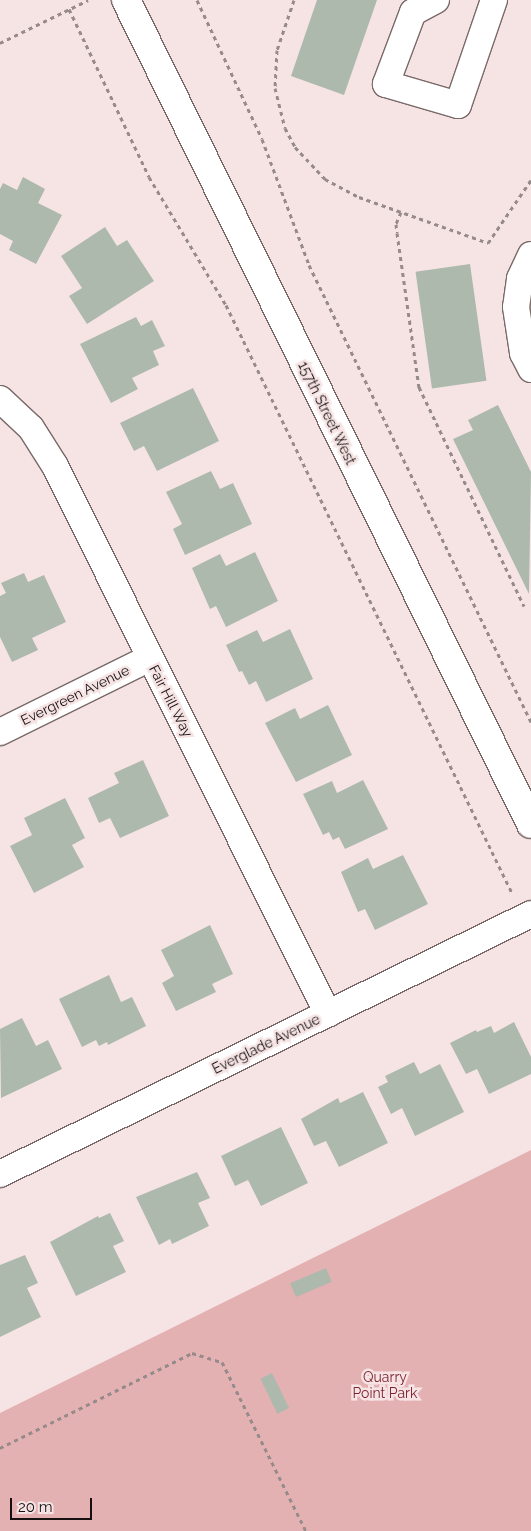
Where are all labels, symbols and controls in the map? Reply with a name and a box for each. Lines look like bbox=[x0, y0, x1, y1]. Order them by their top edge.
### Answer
street label: 157th Street West bbox=[295, 358, 359, 468]
street label: Evergreen Avenue bbox=[18, 661, 132, 729]
street label: Fair Hill Way bbox=[145, 662, 197, 740]
street label: Everglade Avenue bbox=[209, 1011, 323, 1077]
park label: Quarry Point Park bbox=[353, 1369, 417, 1401]
scale bar bbox=[12, 1488, 95, 1520]
text: 20 m bbox=[18, 1498, 53, 1516]

